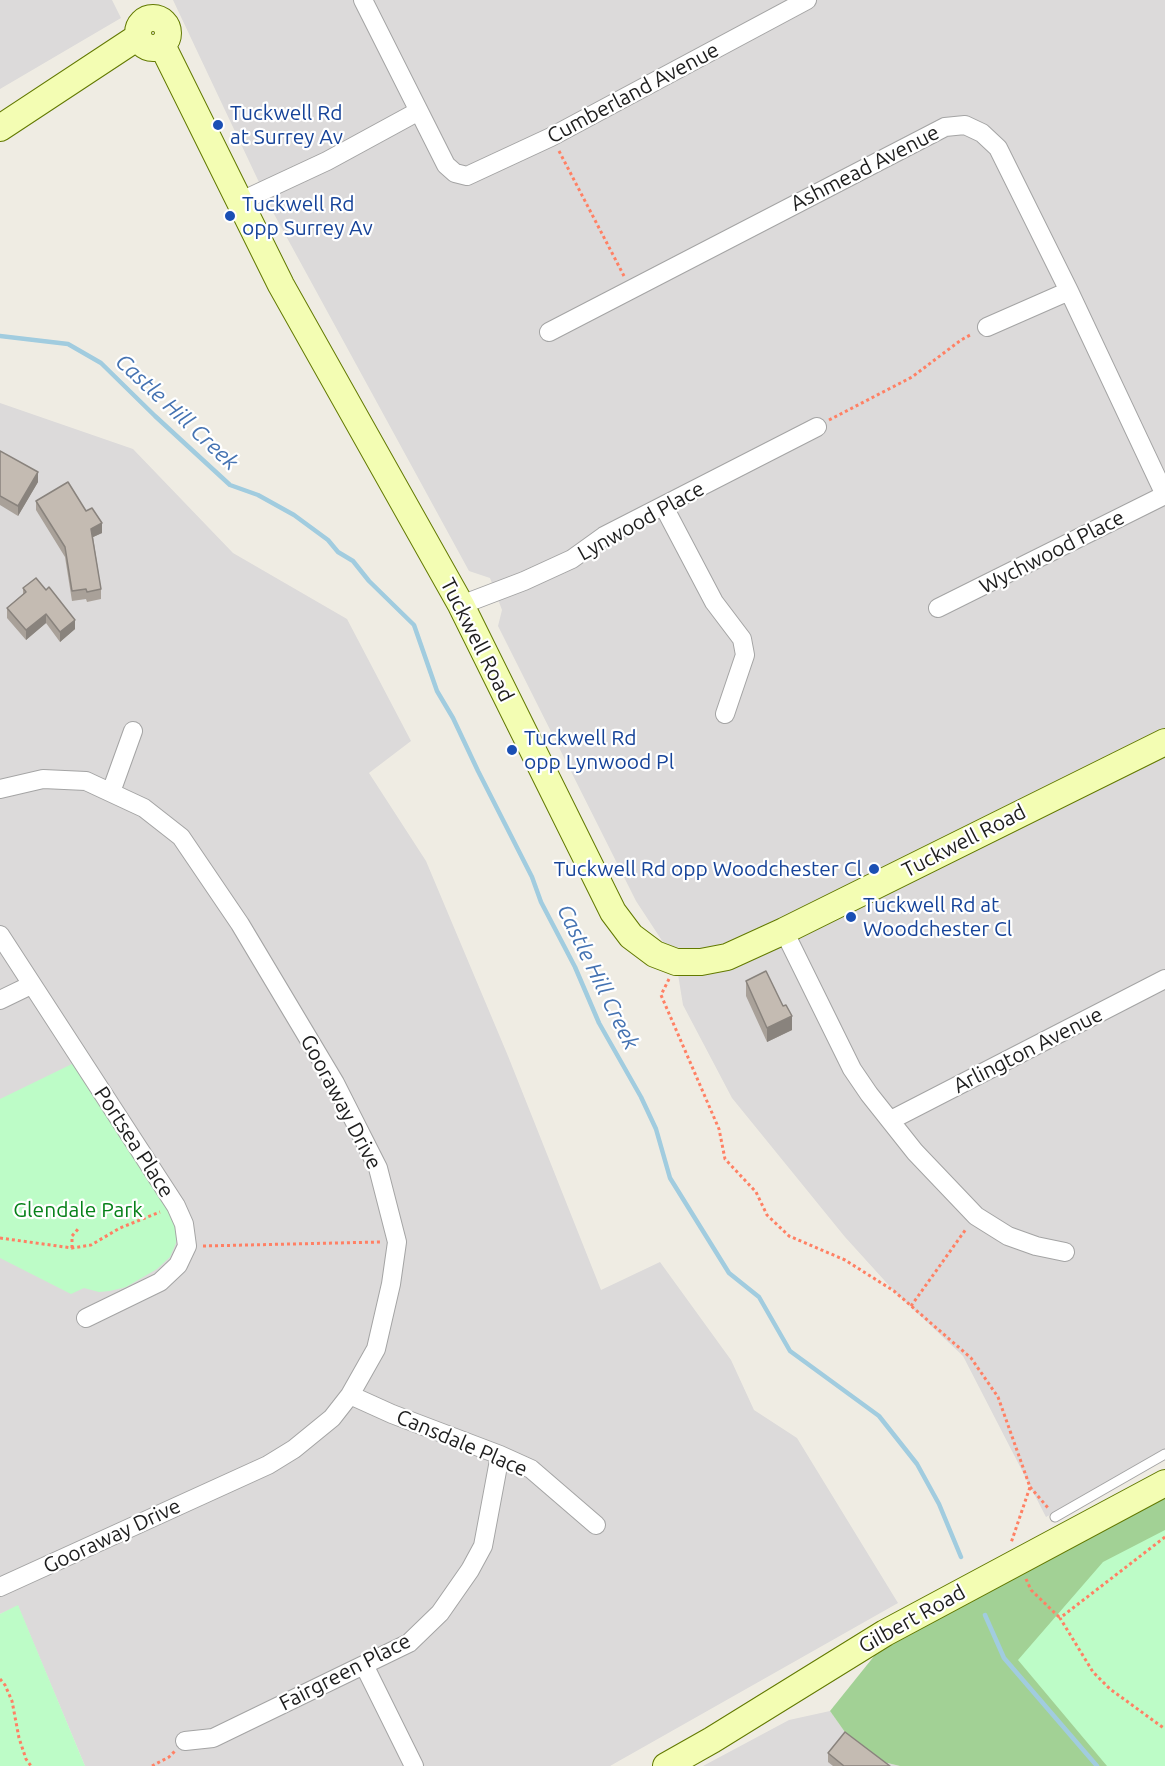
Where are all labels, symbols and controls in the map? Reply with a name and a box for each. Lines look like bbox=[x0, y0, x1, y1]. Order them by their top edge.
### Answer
street label: Cumberland Avenue bbox=[543, 37, 723, 149]
place label: Tuckwell Rd at Surrey Av bbox=[230, 100, 343, 150]
marker: Tuckwell Rd at Surrey Av bbox=[211, 118, 225, 132]
street label: Ashmead Avenue bbox=[786, 120, 944, 216]
place label: Tuckwell Rd opp Surrey Av bbox=[242, 191, 373, 241]
marker: Tuckwell Rd opp Surrey Av bbox=[223, 209, 237, 223]
water label: Castle Hill Creek bbox=[110, 348, 244, 476]
street label: Lynwood Place bbox=[573, 476, 709, 566]
street label: Wychwood Place bbox=[975, 505, 1129, 599]
street label: Tuckwell Road bbox=[435, 574, 519, 706]
place label: Tuckwell Rd opp Lynwood Pl bbox=[524, 725, 674, 775]
marker: Tuckwell Rd opp Lynwood Pl bbox=[505, 743, 519, 757]
street label: Tuckwell Road bbox=[898, 799, 1030, 883]
place label: Tuckwell Rd opp Woodchester Cl bbox=[554, 856, 862, 882]
marker: Tuckwell Rd opp Woodchester Cl bbox=[867, 862, 881, 876]
place label: Tuckwell Rd at Woodchester Cl bbox=[863, 892, 1012, 942]
water label: Castle Hill Creek bbox=[551, 900, 645, 1054]
marker: Tuckwell Rd at Woodchester Cl bbox=[844, 910, 858, 924]
street label: Arlington Avenue bbox=[949, 1001, 1107, 1099]
street label: Gooraway Drive bbox=[295, 1030, 387, 1174]
street label: Portsea Place bbox=[89, 1082, 179, 1202]
park label: Glendale Park bbox=[13, 1197, 143, 1223]
street label: Cansdale Place bbox=[393, 1404, 531, 1482]
street label: Gooraway Drive bbox=[39, 1493, 185, 1579]
street label: Gilbert Road bbox=[854, 1579, 970, 1659]
street label: Fairgreen Place bbox=[275, 1628, 415, 1716]

